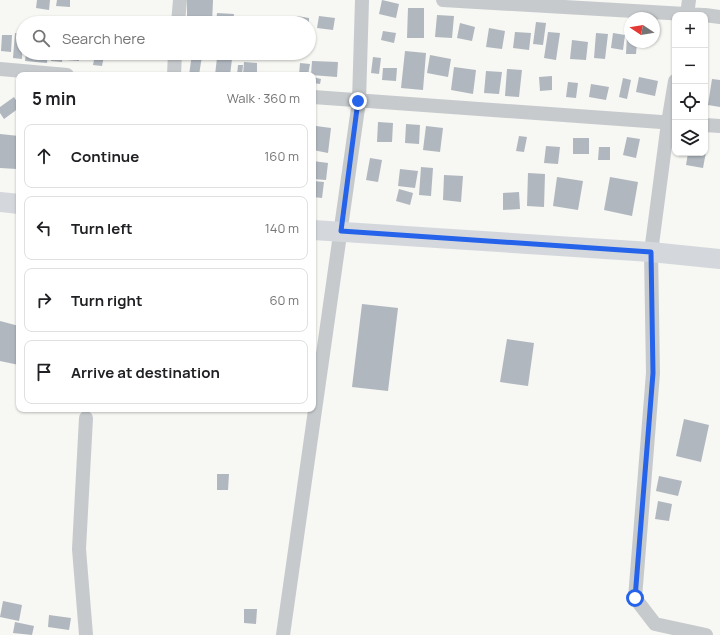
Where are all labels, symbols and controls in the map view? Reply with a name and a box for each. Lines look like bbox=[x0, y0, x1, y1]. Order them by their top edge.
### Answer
north arrow bbox=[624, 12, 660, 48]
map controls bbox=[672, 12, 708, 156]
button: + bbox=[672, 12, 708, 48]
search box bbox=[16, 16, 316, 60]
icon: search bbox=[30, 27, 52, 49]
text: Search here bbox=[62, 28, 145, 49]
button: − bbox=[672, 48, 708, 84]
button: locate bbox=[672, 84, 708, 120]
text: 5 min bbox=[32, 87, 76, 110]
text: Walk · 360 m bbox=[227, 89, 300, 107]
route end bbox=[349, 92, 367, 110]
button: layers bbox=[672, 120, 708, 156]
icon: ahead bbox=[33, 145, 55, 167]
text: Continue bbox=[71, 146, 139, 167]
text: 160 m bbox=[264, 147, 299, 165]
icon: left bbox=[33, 217, 55, 239]
text: Turn left bbox=[71, 218, 133, 239]
text: 140 m bbox=[265, 219, 299, 237]
icon: right bbox=[33, 289, 55, 311]
text: Turn right bbox=[71, 290, 142, 311]
text: 60 m bbox=[269, 291, 299, 309]
icon: arrive bbox=[33, 361, 55, 383]
text: Arrive at destination bbox=[71, 362, 220, 383]
route start bbox=[626, 589, 644, 607]

